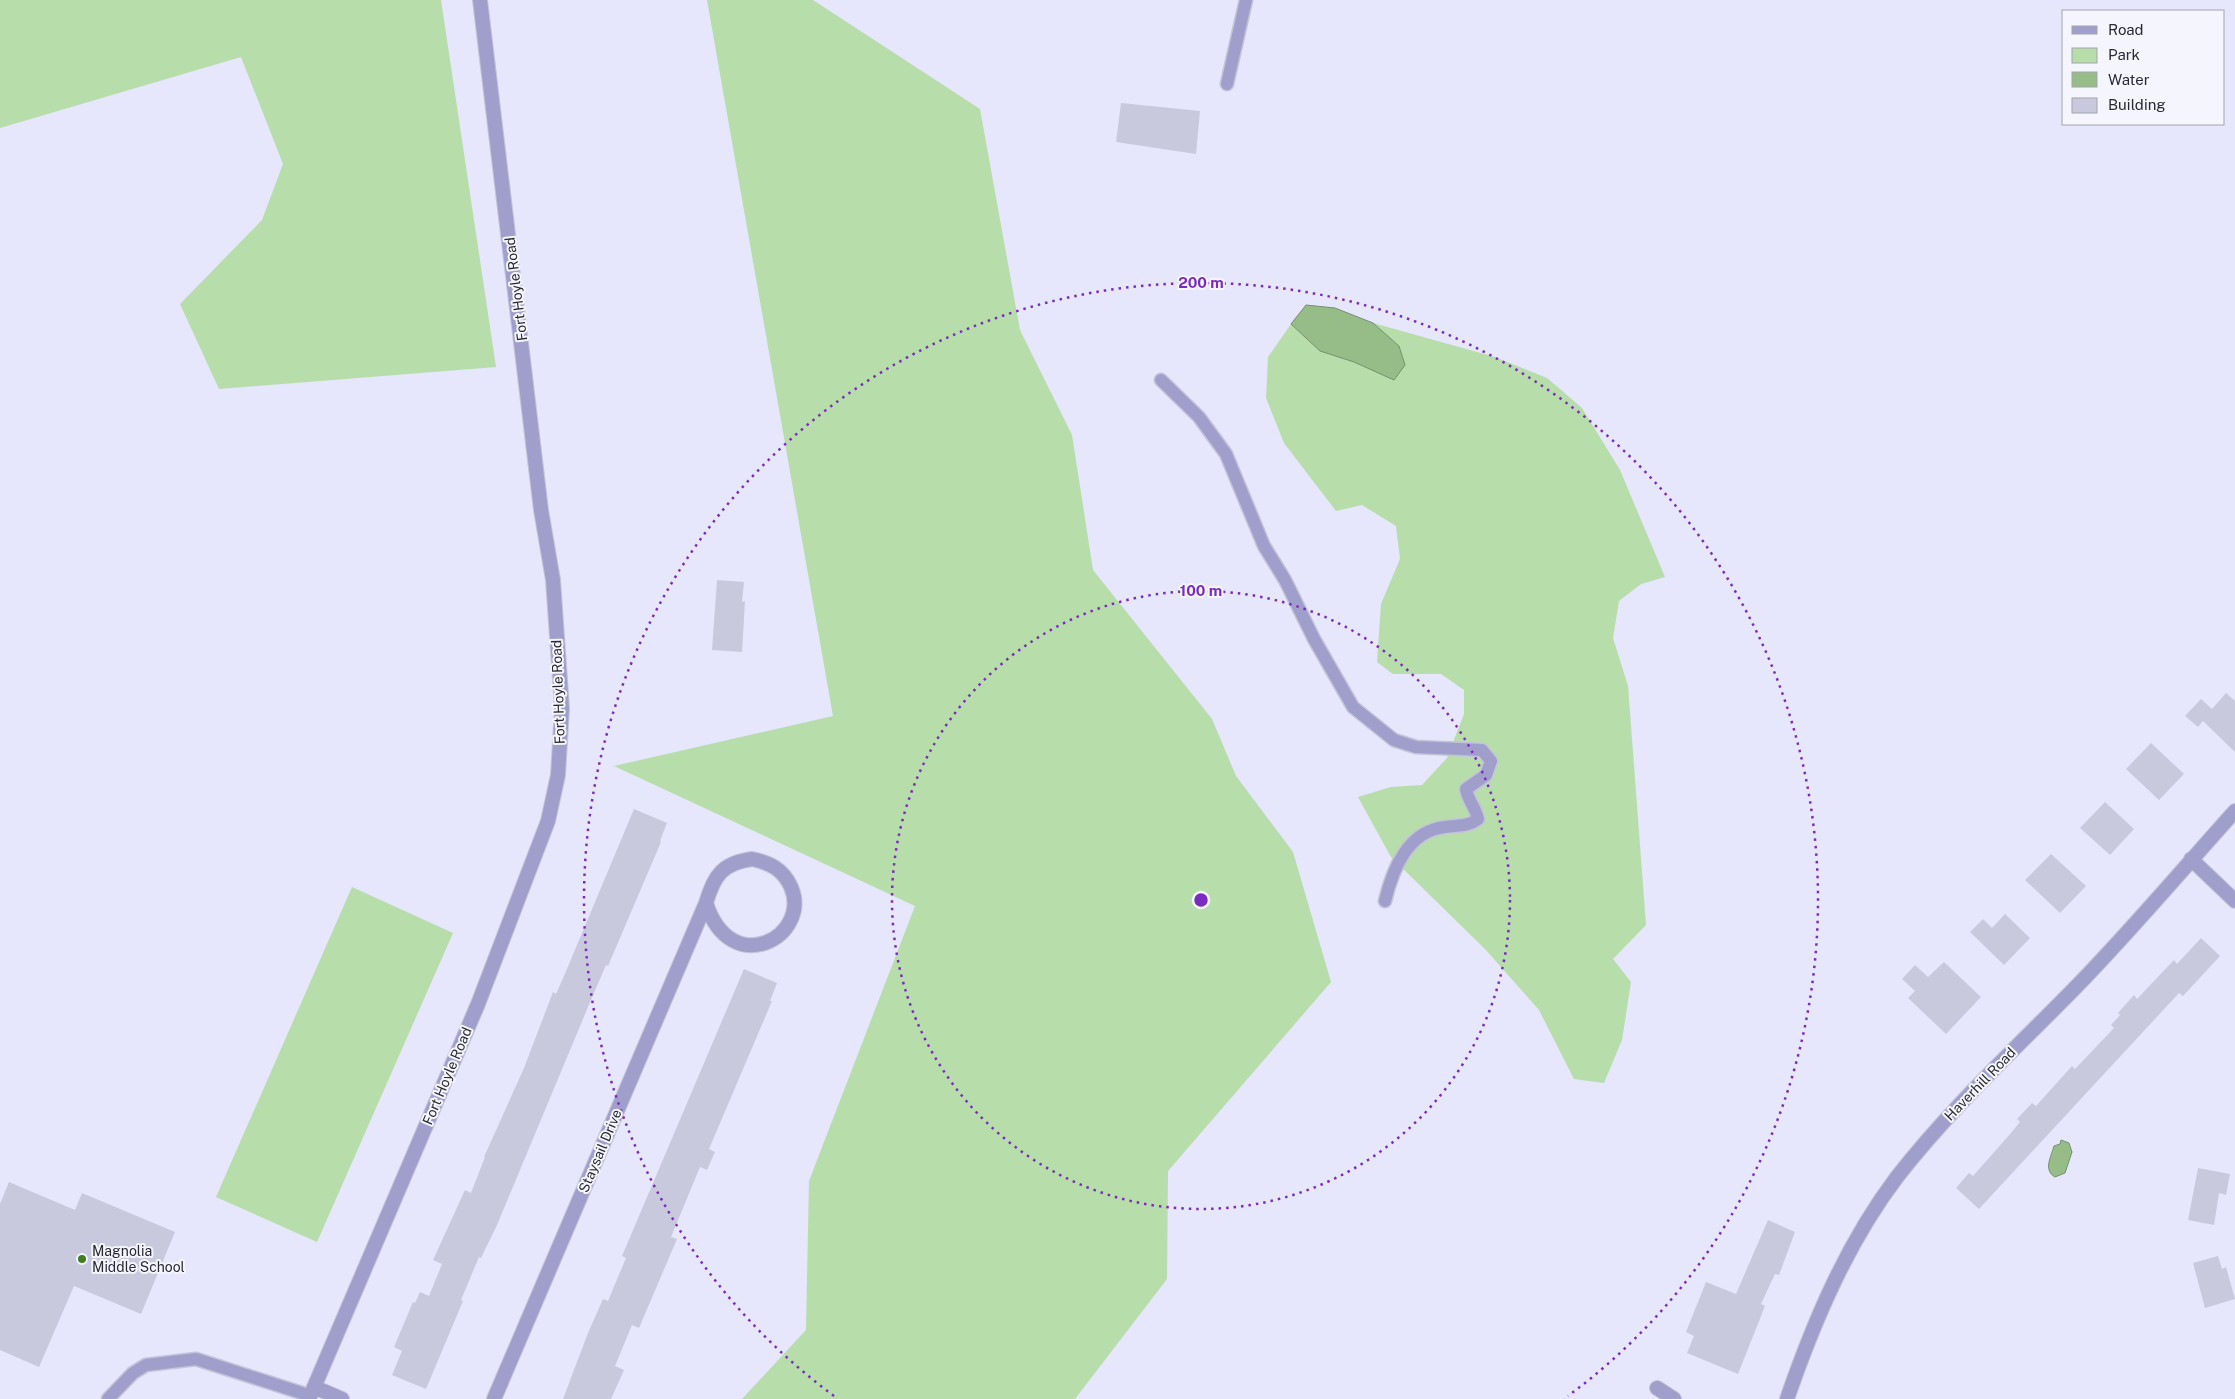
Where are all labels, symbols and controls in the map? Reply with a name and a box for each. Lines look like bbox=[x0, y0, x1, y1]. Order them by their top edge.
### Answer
legend bbox=[2062, 10, 2225, 125]
text: Road bbox=[2108, 21, 2144, 38]
text: Park bbox=[2108, 46, 2140, 63]
text: Water bbox=[2108, 71, 2150, 88]
text: Building bbox=[2108, 96, 2166, 113]
street label: Fort Hoyle Road bbox=[502, 236, 530, 342]
text: 200 m bbox=[1178, 274, 1224, 291]
text: 100 m bbox=[1180, 582, 1222, 599]
street label: Fort Hoyle Road bbox=[548, 640, 568, 744]
centre of rings bbox=[1192, 891, 1210, 909]
street label: Fort Hoyle Road bbox=[419, 1025, 475, 1127]
street label: Haverhill Road bbox=[1941, 1044, 2019, 1124]
street label: Staysail Drive bbox=[575, 1107, 625, 1195]
place label: Magnolia Middle School bbox=[92, 1243, 185, 1275]
marker: Magnolia Middle School bbox=[76, 1253, 88, 1265]

